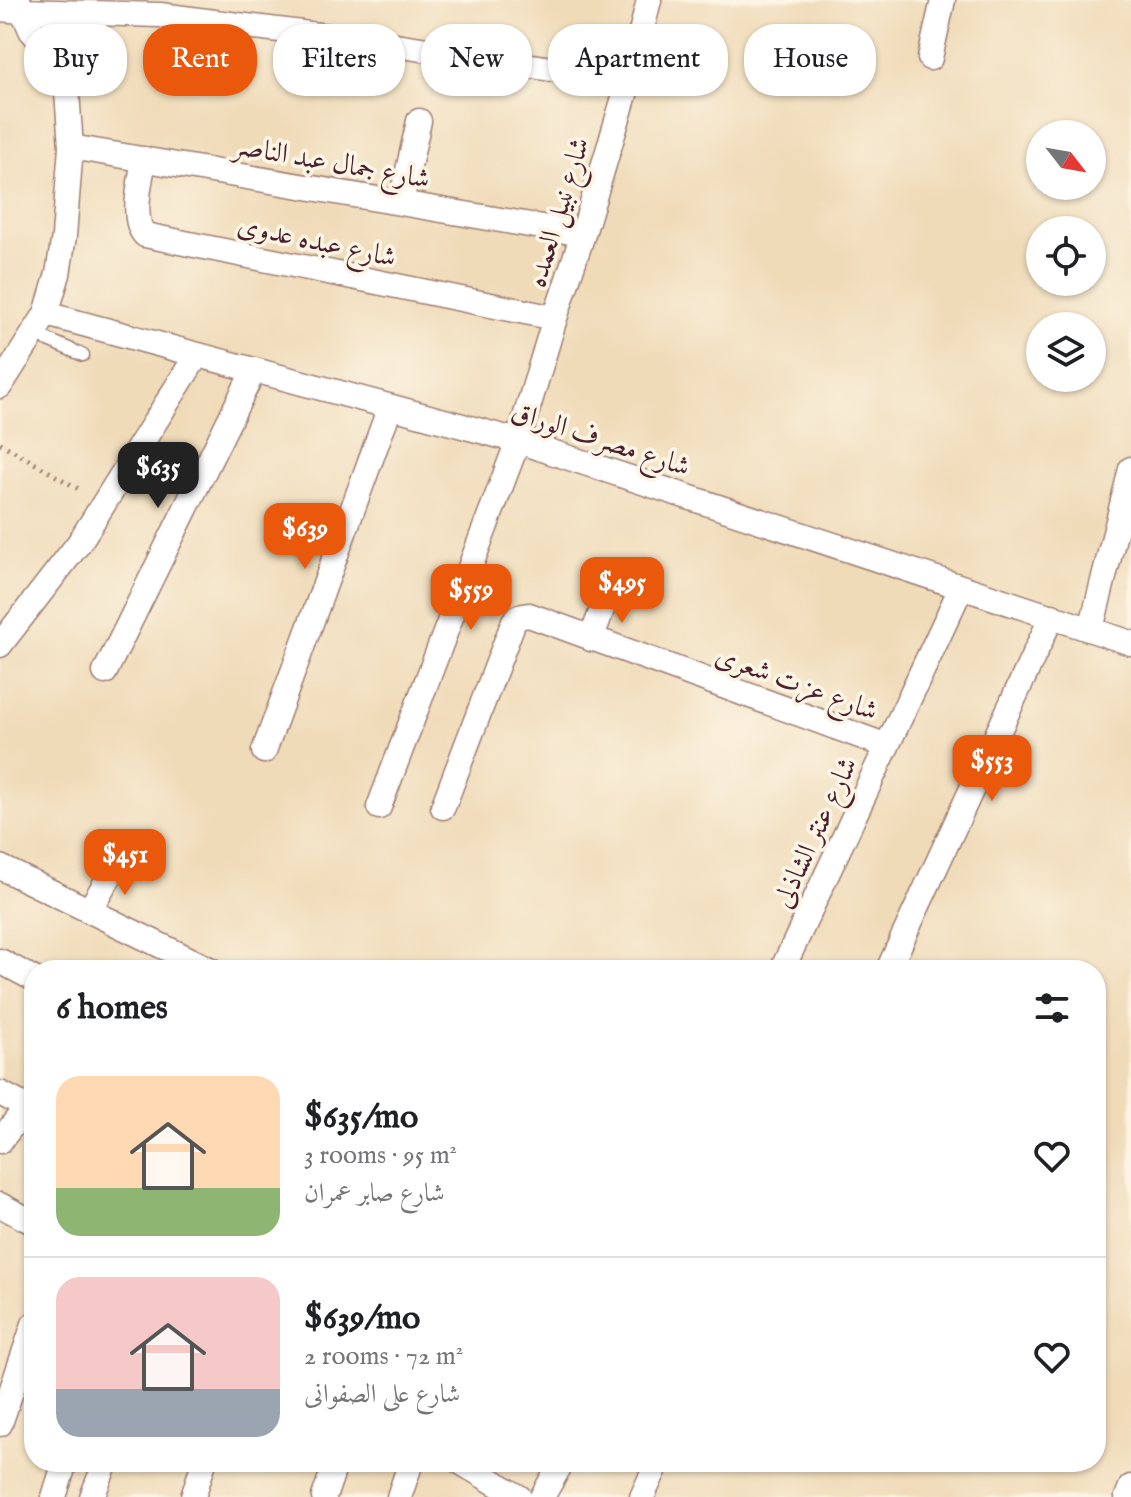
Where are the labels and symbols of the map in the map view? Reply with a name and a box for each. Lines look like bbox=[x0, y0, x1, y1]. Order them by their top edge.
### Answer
north arrow bbox=[1026, 120, 1106, 200]
street label: شارع جمال عبد الناصر bbox=[227, 128, 432, 202]
street label: شارع نبيل العمده bbox=[520, 133, 603, 293]
street label: شارع عبده عدوى bbox=[233, 209, 399, 280]
street label: شارع مصرف الوراق bbox=[505, 395, 694, 490]
pin: $635 bbox=[111, 442, 205, 510]
pin: $639 bbox=[258, 503, 352, 571]
pin: $495 bbox=[575, 557, 669, 625]
pin: $559 bbox=[424, 564, 518, 632]
street label: شارع عزت شعرى bbox=[709, 639, 882, 734]
pin: $553 bbox=[945, 735, 1039, 803]
street label: شارع عنتر الشاذلى bbox=[766, 752, 870, 916]
pin: $451 bbox=[78, 829, 172, 897]

